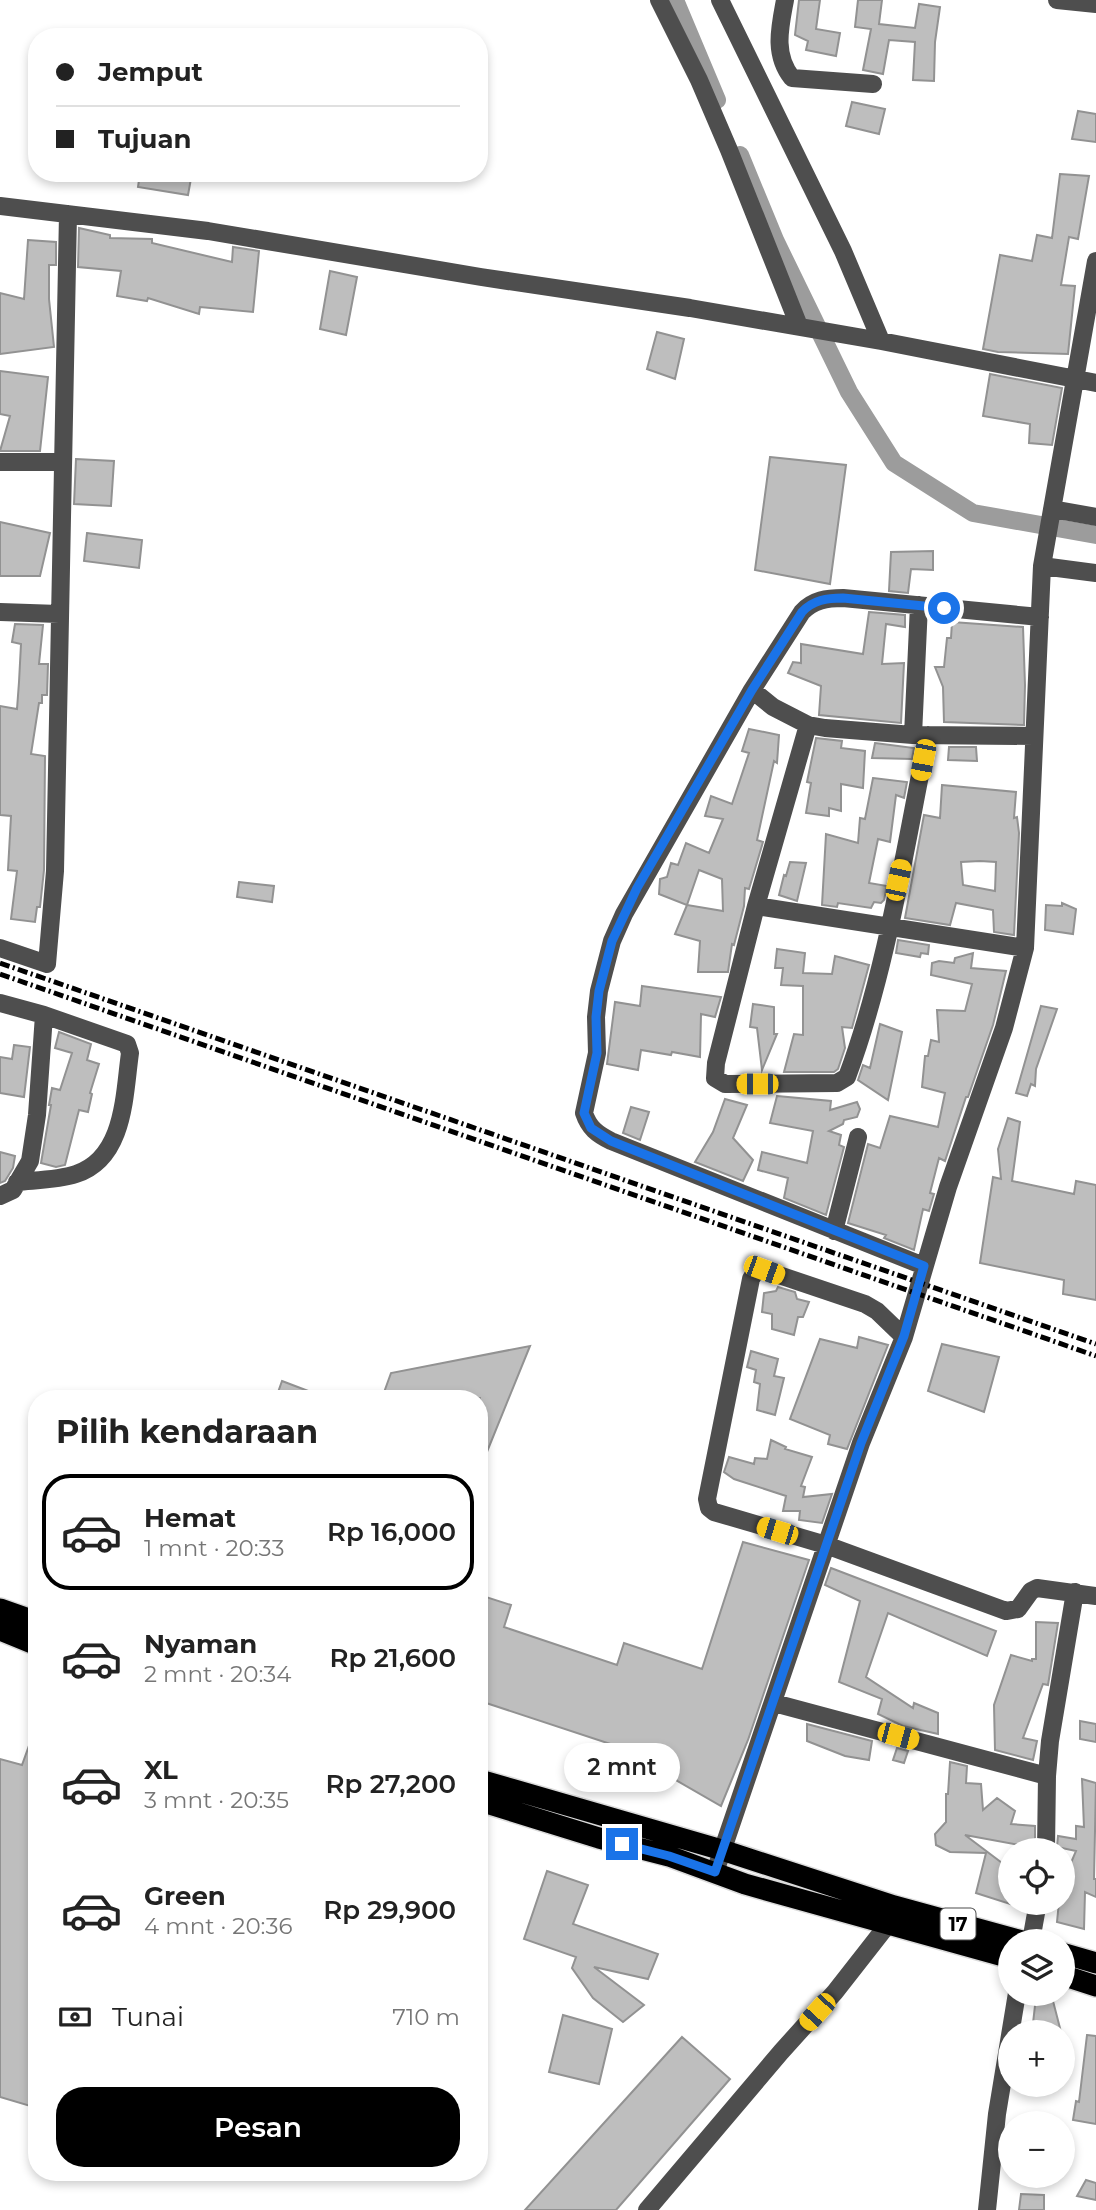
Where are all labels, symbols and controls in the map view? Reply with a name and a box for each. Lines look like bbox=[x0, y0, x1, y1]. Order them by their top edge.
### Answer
text: Jemput bbox=[98, 56, 203, 88]
text: Tujuan bbox=[98, 123, 191, 155]
route start bbox=[928, 592, 960, 624]
car bbox=[909, 737, 938, 783]
car bbox=[884, 857, 913, 903]
car bbox=[737, 1074, 779, 1095]
car bbox=[741, 1253, 788, 1287]
text: Pilih kendaraan bbox=[56, 1412, 318, 1451]
icon: car bbox=[60, 1501, 123, 1564]
text: Hemat bbox=[144, 1502, 236, 1534]
car bbox=[754, 1515, 801, 1547]
text: Rp 16,000 bbox=[327, 1516, 456, 1548]
text: 1 mnt · 20:33 bbox=[144, 1534, 284, 1562]
icon: car bbox=[60, 1627, 123, 1690]
text: Nyaman bbox=[144, 1628, 257, 1660]
text: Rp 21,600 bbox=[330, 1642, 456, 1674]
text: 2 mnt · 20:34 bbox=[144, 1660, 292, 1688]
car bbox=[875, 1720, 922, 1752]
callout: 2 mnt bbox=[564, 1742, 680, 1792]
icon: car bbox=[60, 1753, 123, 1816]
text: 2 mnt bbox=[587, 1753, 657, 1781]
text: XL bbox=[144, 1754, 178, 1786]
text: Rp 27,200 bbox=[326, 1768, 456, 1800]
text: 3 mnt · 20:35 bbox=[144, 1786, 289, 1814]
route end bbox=[606, 1828, 638, 1860]
map controls bbox=[998, 1838, 1075, 2188]
button: locate bbox=[998, 1838, 1075, 1915]
icon: car bbox=[60, 1879, 123, 1942]
text: Green bbox=[144, 1880, 226, 1912]
text: Rp 29,900 bbox=[323, 1894, 456, 1926]
road number: 17 bbox=[940, 1908, 976, 1940]
text: 4 mnt · 20:36 bbox=[144, 1912, 292, 1940]
button: layers bbox=[998, 1929, 1075, 2006]
car bbox=[796, 1989, 839, 2035]
icon: cash bbox=[56, 1998, 94, 2036]
text: Tunai bbox=[112, 2001, 184, 2033]
text: 710 m bbox=[392, 2003, 460, 2031]
button: + bbox=[998, 2020, 1075, 2097]
button: Pesan bbox=[56, 2087, 460, 2167]
button: − bbox=[998, 2111, 1075, 2188]

